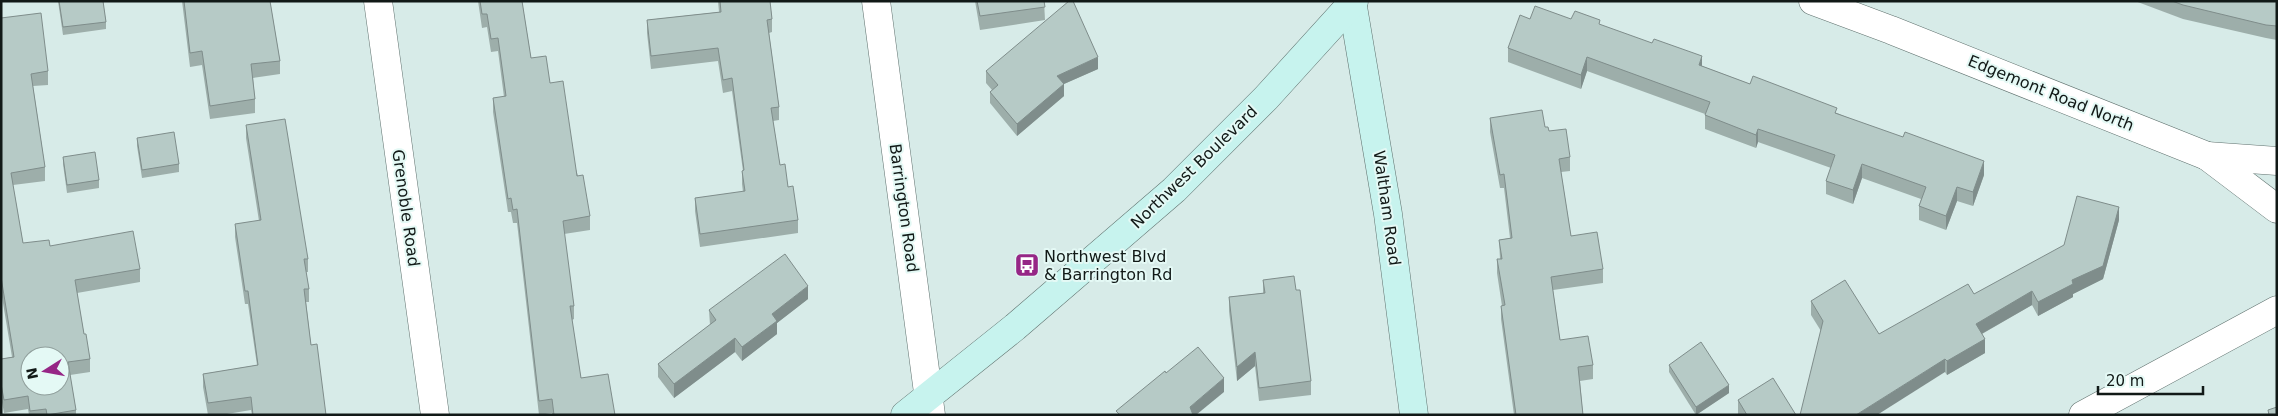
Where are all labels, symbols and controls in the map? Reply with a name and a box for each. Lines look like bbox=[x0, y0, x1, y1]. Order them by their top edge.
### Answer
street label: Edgemont Road North bbox=[1965, 51, 2137, 135]
street label: Northwest Boulevard bbox=[1127, 102, 1261, 232]
street label: Barrington Road bbox=[886, 142, 922, 274]
street label: Grenoble Road bbox=[388, 148, 424, 268]
street label: Waltham Road bbox=[1370, 149, 1404, 267]
place label: Northwest Blvd & Barrington Rd bbox=[1044, 247, 1173, 284]
bus stop icon: Northwest Blvd & Barrington Rd bbox=[1014, 252, 1040, 278]
north arrow bbox=[20, 346, 70, 396]
scale bar bbox=[2098, 364, 2203, 396]
text: N bbox=[23, 366, 41, 381]
text: 20 m bbox=[2106, 372, 2144, 390]

